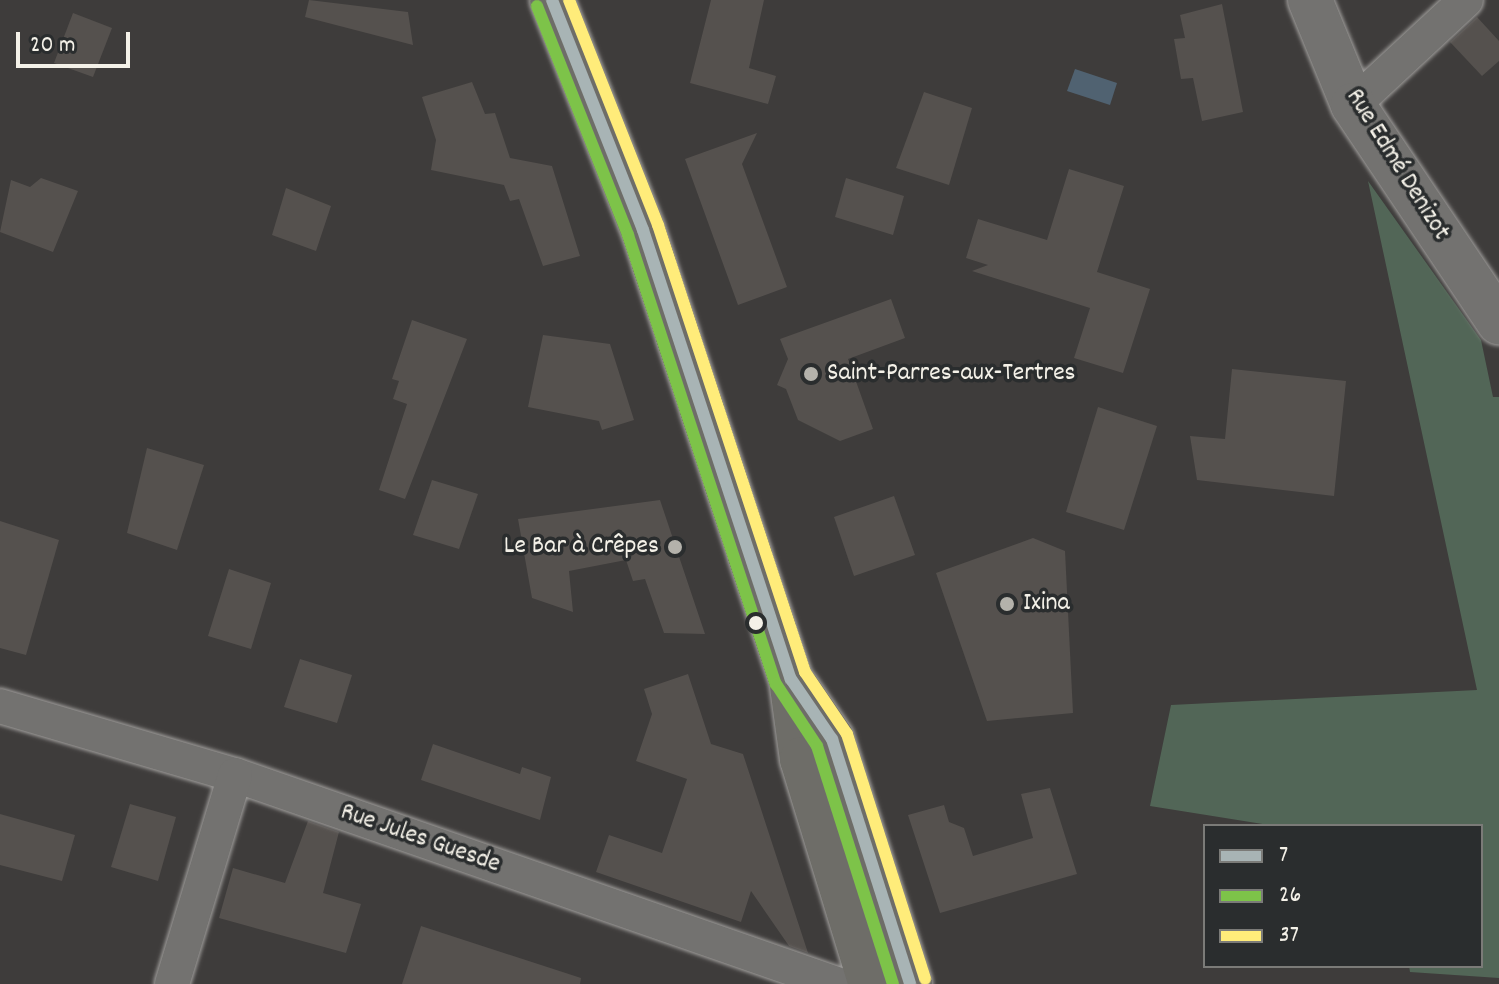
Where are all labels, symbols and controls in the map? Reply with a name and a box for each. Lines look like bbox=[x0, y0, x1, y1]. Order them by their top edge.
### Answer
scale bar bbox=[20, 16, 134, 66]
text: 20 m bbox=[30, 29, 76, 63]
street label: Rue Edmé Denizot bbox=[1338, 83, 1456, 247]
place label: Saint-Parres-aux-Tertres bbox=[827, 358, 1076, 390]
marker: Saint-Parres-aux-Tertres bbox=[802, 365, 820, 383]
place label: Le Bar à Crêpes bbox=[504, 531, 659, 563]
marker: Le Bar à Crêpes bbox=[666, 538, 684, 556]
place label: Ixina bbox=[1023, 588, 1070, 620]
marker: Ixina bbox=[998, 595, 1016, 613]
unlabelled marker bbox=[748, 615, 764, 631]
street label: Rue Jules Guesde bbox=[336, 797, 504, 881]
legend bbox=[1203, 824, 1483, 968]
text: 7 bbox=[1279, 839, 1288, 873]
text: 26 bbox=[1279, 879, 1301, 913]
text: 37 bbox=[1279, 919, 1299, 953]

